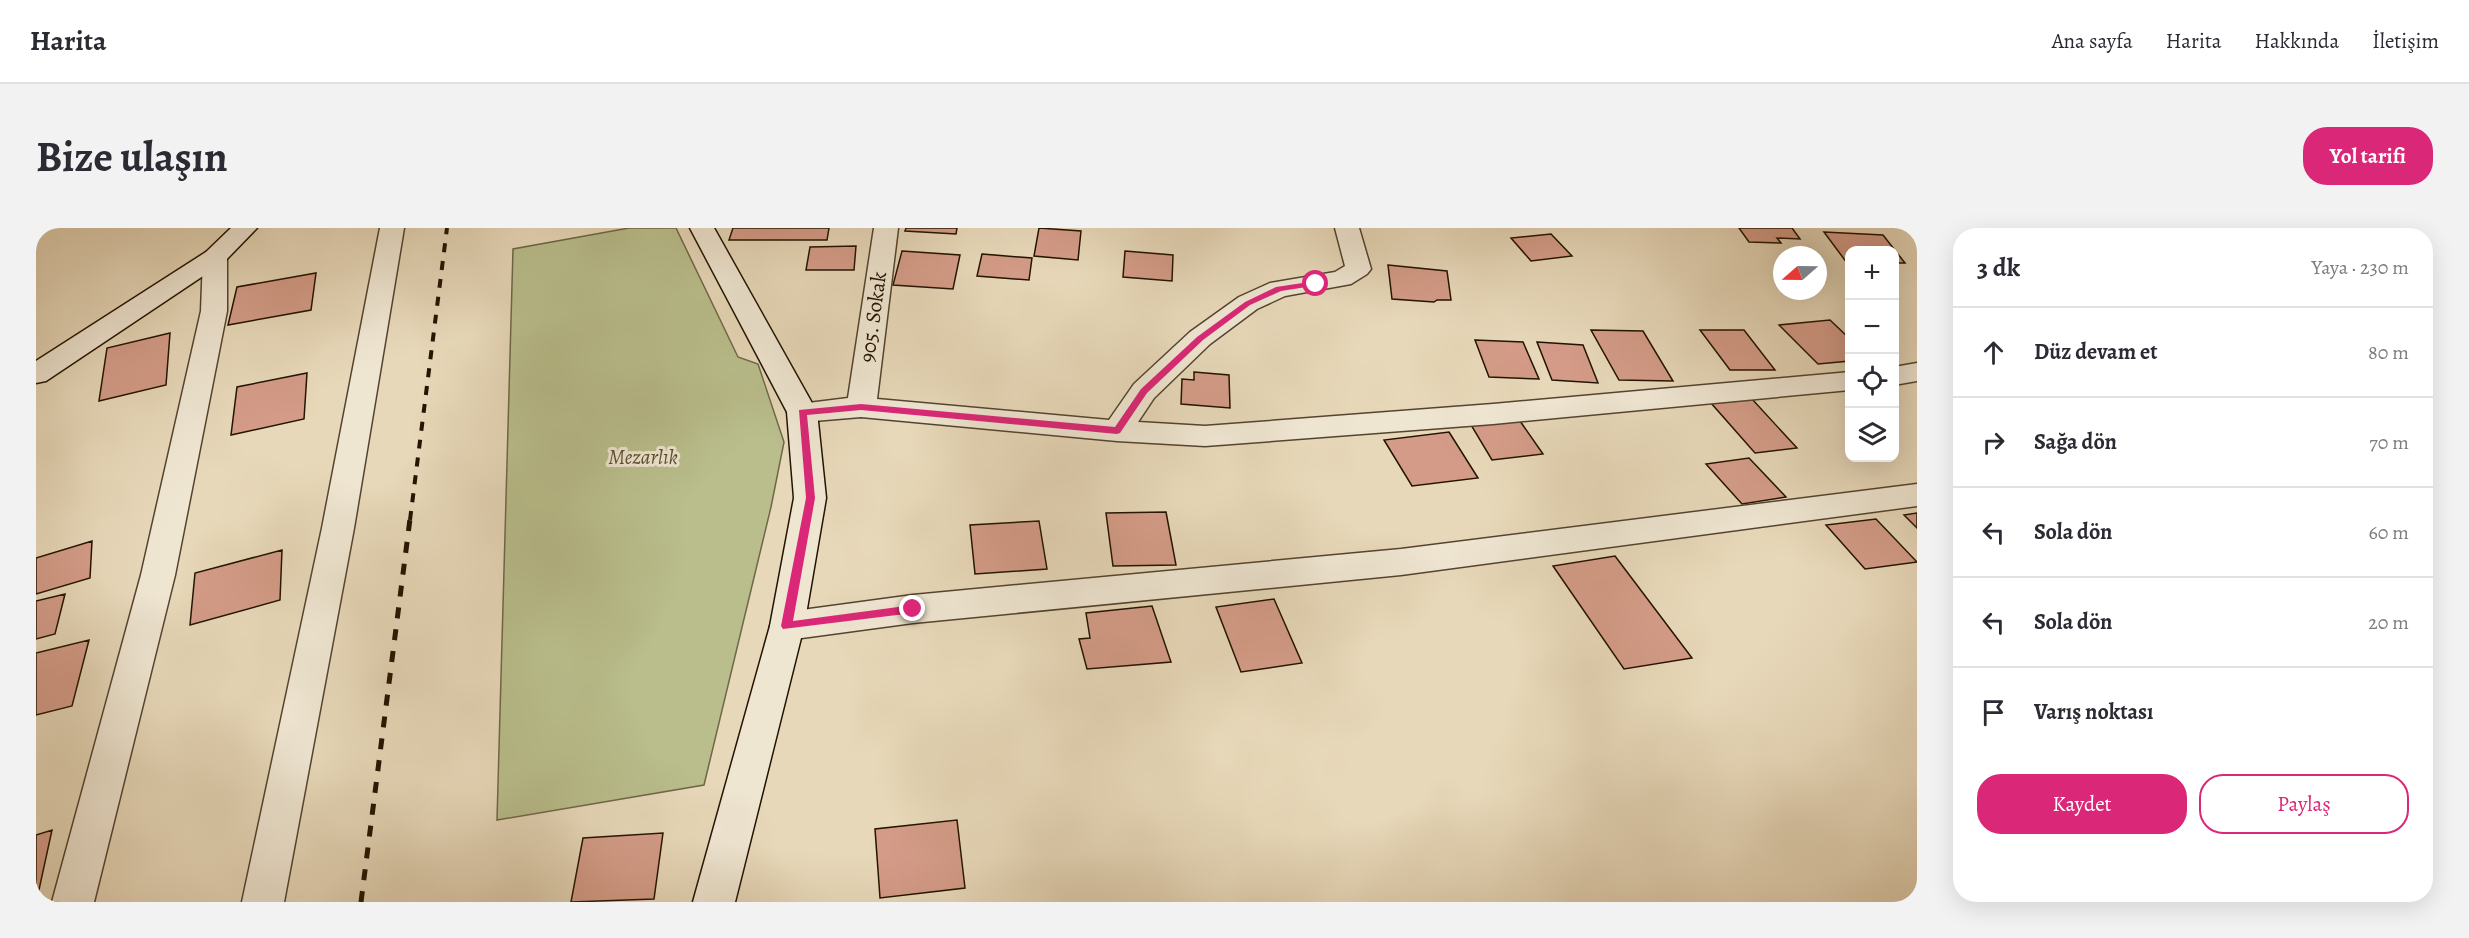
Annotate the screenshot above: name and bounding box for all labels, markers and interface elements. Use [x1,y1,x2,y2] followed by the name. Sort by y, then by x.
[30,22,107,60] text: Harita
[2052,27,2133,55] text: Ana sayfa
[2166,27,2222,55] text: Harita
[2255,27,2339,55] text: Hakkında
[2372,27,2439,55] text: İletişim
[2303,127,2433,185] button: Yol tarifi
[36,128,228,185] text: Bize ulaşın
[1773,246,1827,300] north arrow
[1845,246,1899,462] map controls
[1845,246,1899,300] button: +
[1977,250,2020,285] text: 3 dk
[2312,254,2409,281] text: Yaya · 230 m
[853,269,893,364] street label: 905. Sokak
[1302,270,1328,296] route start
[1845,300,1899,354] button: −
[1977,336,2010,369] icon: ahead
[2034,337,2157,367] text: Düz devam et
[2368,339,2409,366] text: 80 m
[1845,354,1899,408] button: locate
[1845,408,1899,462] button: layers
[1977,426,2010,459] icon: right
[2034,427,2117,457] text: Sağa dön
[2369,429,2409,456] text: 70 m
[608,443,678,471] park label: Mezarlık
[1977,516,2010,549] icon: left
[2034,517,2112,547] text: Sola dön
[2369,519,2409,546] text: 60 m
[899,595,925,621] route end
[1977,606,2010,639] icon: left
[2034,607,2112,637] text: Sola dön
[2368,609,2409,636] text: 20 m
[1977,696,2010,729] icon: arrive
[2034,697,2153,727] text: Varış noktası
[1977,774,2187,834] button: Kaydet
[2199,774,2409,834] button: Paylaş

